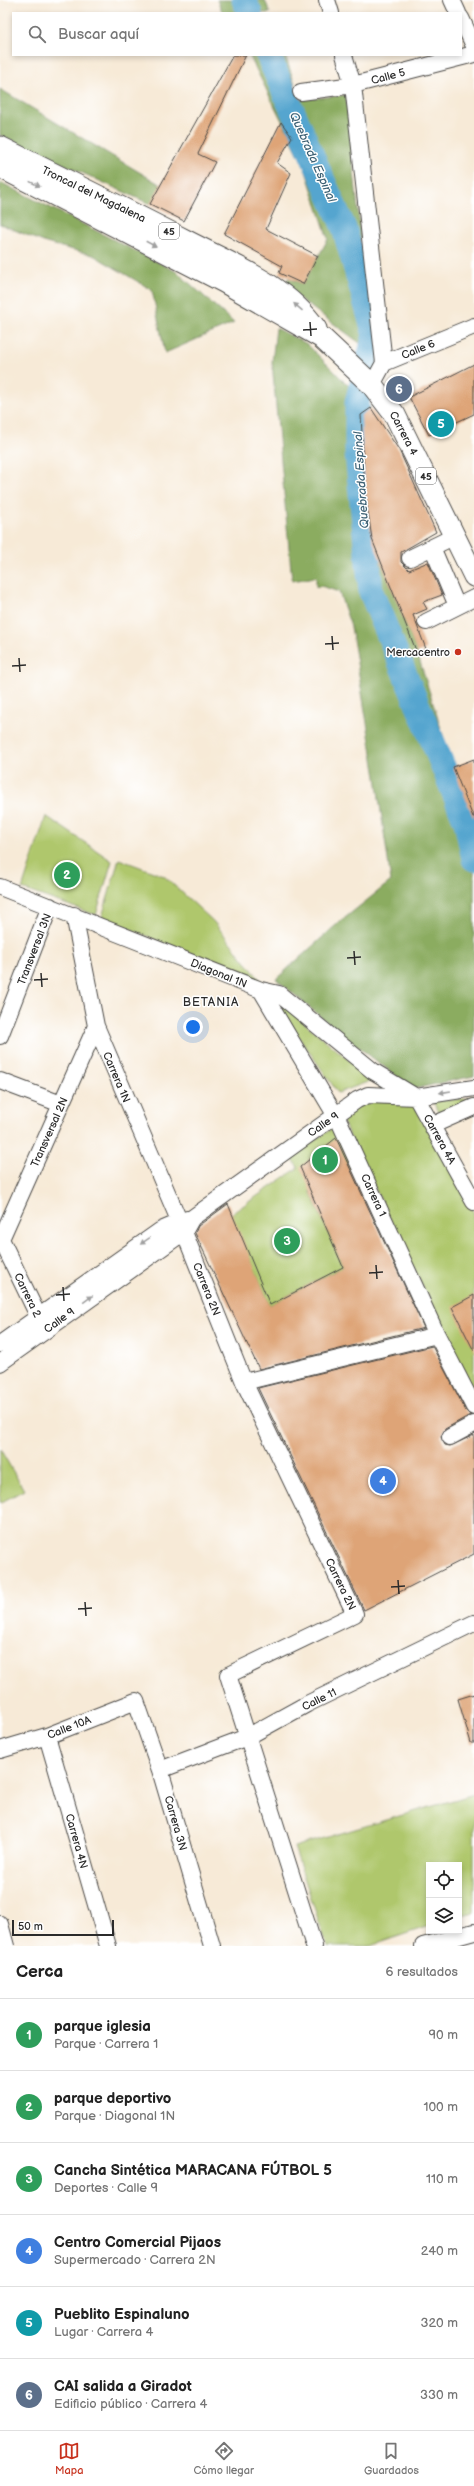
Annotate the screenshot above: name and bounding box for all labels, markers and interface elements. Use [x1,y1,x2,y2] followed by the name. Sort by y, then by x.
[12,12,462,56] search box
[26,23,48,45] icon: search
[58,25,139,44] text: Buscar aquí
[370,66,407,87] street label: Calle 5
[286,110,340,206] water label: Quebrada Espinal
[40,164,148,225] street label: Troncal del Magdalena
[29,181,41,188] one-way arrow
[159,223,179,239] road number: 45
[145,240,157,247] one-way arrow
[293,302,304,311] one-way arrow
[399,337,437,362] street label: Calle 6
[386,374,412,404] pin: 6
[387,409,421,458] street label: Carrera 4
[428,409,454,439] pin: 5
[351,430,372,529] water label: Quebrada Espinal
[416,468,436,484] road number: 45
[386,646,450,659] place label: Mercacentro
[453,647,463,657] marker: Mercacentro
[54,860,80,890] pin: 2
[15,912,54,987] street label: Transversal 3N
[189,956,249,991] street label: Diagonal 1N
[183,995,239,1010] district label: BETANIA
[183,1017,203,1037] your location
[100,1050,133,1104] street label: Carrera 1N
[439,1089,451,1095] one-way arrow
[28,1095,71,1169] street label: Transversal 2N
[305,1109,341,1140] street label: Calle 9
[421,1112,459,1167] street label: Carrera 4A
[312,1145,338,1175] pin: 1
[358,1172,389,1219] street label: Carrera 1
[274,1226,300,1256] pin: 3
[139,1237,150,1245] one-way arrow
[190,1261,223,1318] street label: Carrera 2N
[11,1271,44,1320] street label: Carrera 2
[83,1295,94,1304] one-way arrow
[41,1305,77,1336] street label: Calle 9
[370,1466,396,1496] pin: 4
[322,1556,359,1612] street label: Carrera 2N
[300,1686,339,1713] street label: Calle 11
[45,1713,93,1742] street label: Calle 10A
[162,1794,190,1852] street label: Carrera 3N
[63,1812,91,1870] street label: Carrera 4N
[426,1862,462,1934] map controls
[426,1862,462,1898] button: locate
[426,1898,462,1934] button: layers
[12,1918,114,1937] scale bar
[18,1920,43,1933] text: 50 m
[16,1962,63,1982] text: Cerca
[386,1964,458,1980] text: 6 resultados
[54,2017,151,2036] text: parque iglesia
[26,2027,32,2043] text: 1
[429,2027,458,2043] text: 90 m
[54,2036,158,2052] text: Parque · Carrera 1
[54,2089,171,2108] text: parque deportivo
[25,2099,33,2115] text: 2
[423,2099,458,2115] text: 100 m
[54,2108,175,2124] text: Parque · Diagonal 1N
[54,2161,332,2180] text: Cancha Sintética MARACANA FÚTBOL 5
[25,2171,33,2187] text: 3
[426,2171,458,2187] text: 110 m
[54,2180,158,2196] text: Deportes · Calle 9
[54,2233,221,2252] text: Centro Comercial Pijaos
[25,2243,33,2259] text: 4
[421,2243,458,2259] text: 240 m
[54,2252,216,2268] text: Supermercado · Carrera 2N
[54,2305,190,2324] text: Pueblito Espinaluno
[25,2315,33,2331] text: 5
[420,2315,458,2331] text: 320 m
[54,2324,153,2340] text: Lugar · Carrera 4
[54,2377,192,2396] text: CAI salida a Giradot
[25,2387,33,2403] text: 6
[420,2387,458,2403] text: 330 m
[54,2396,207,2412] text: Edificio público · Carrera 4
[55,2440,83,2477] tab: Mapa
[194,2440,254,2477] tab: Cómo llegar
[364,2440,419,2477] tab: Guardados

